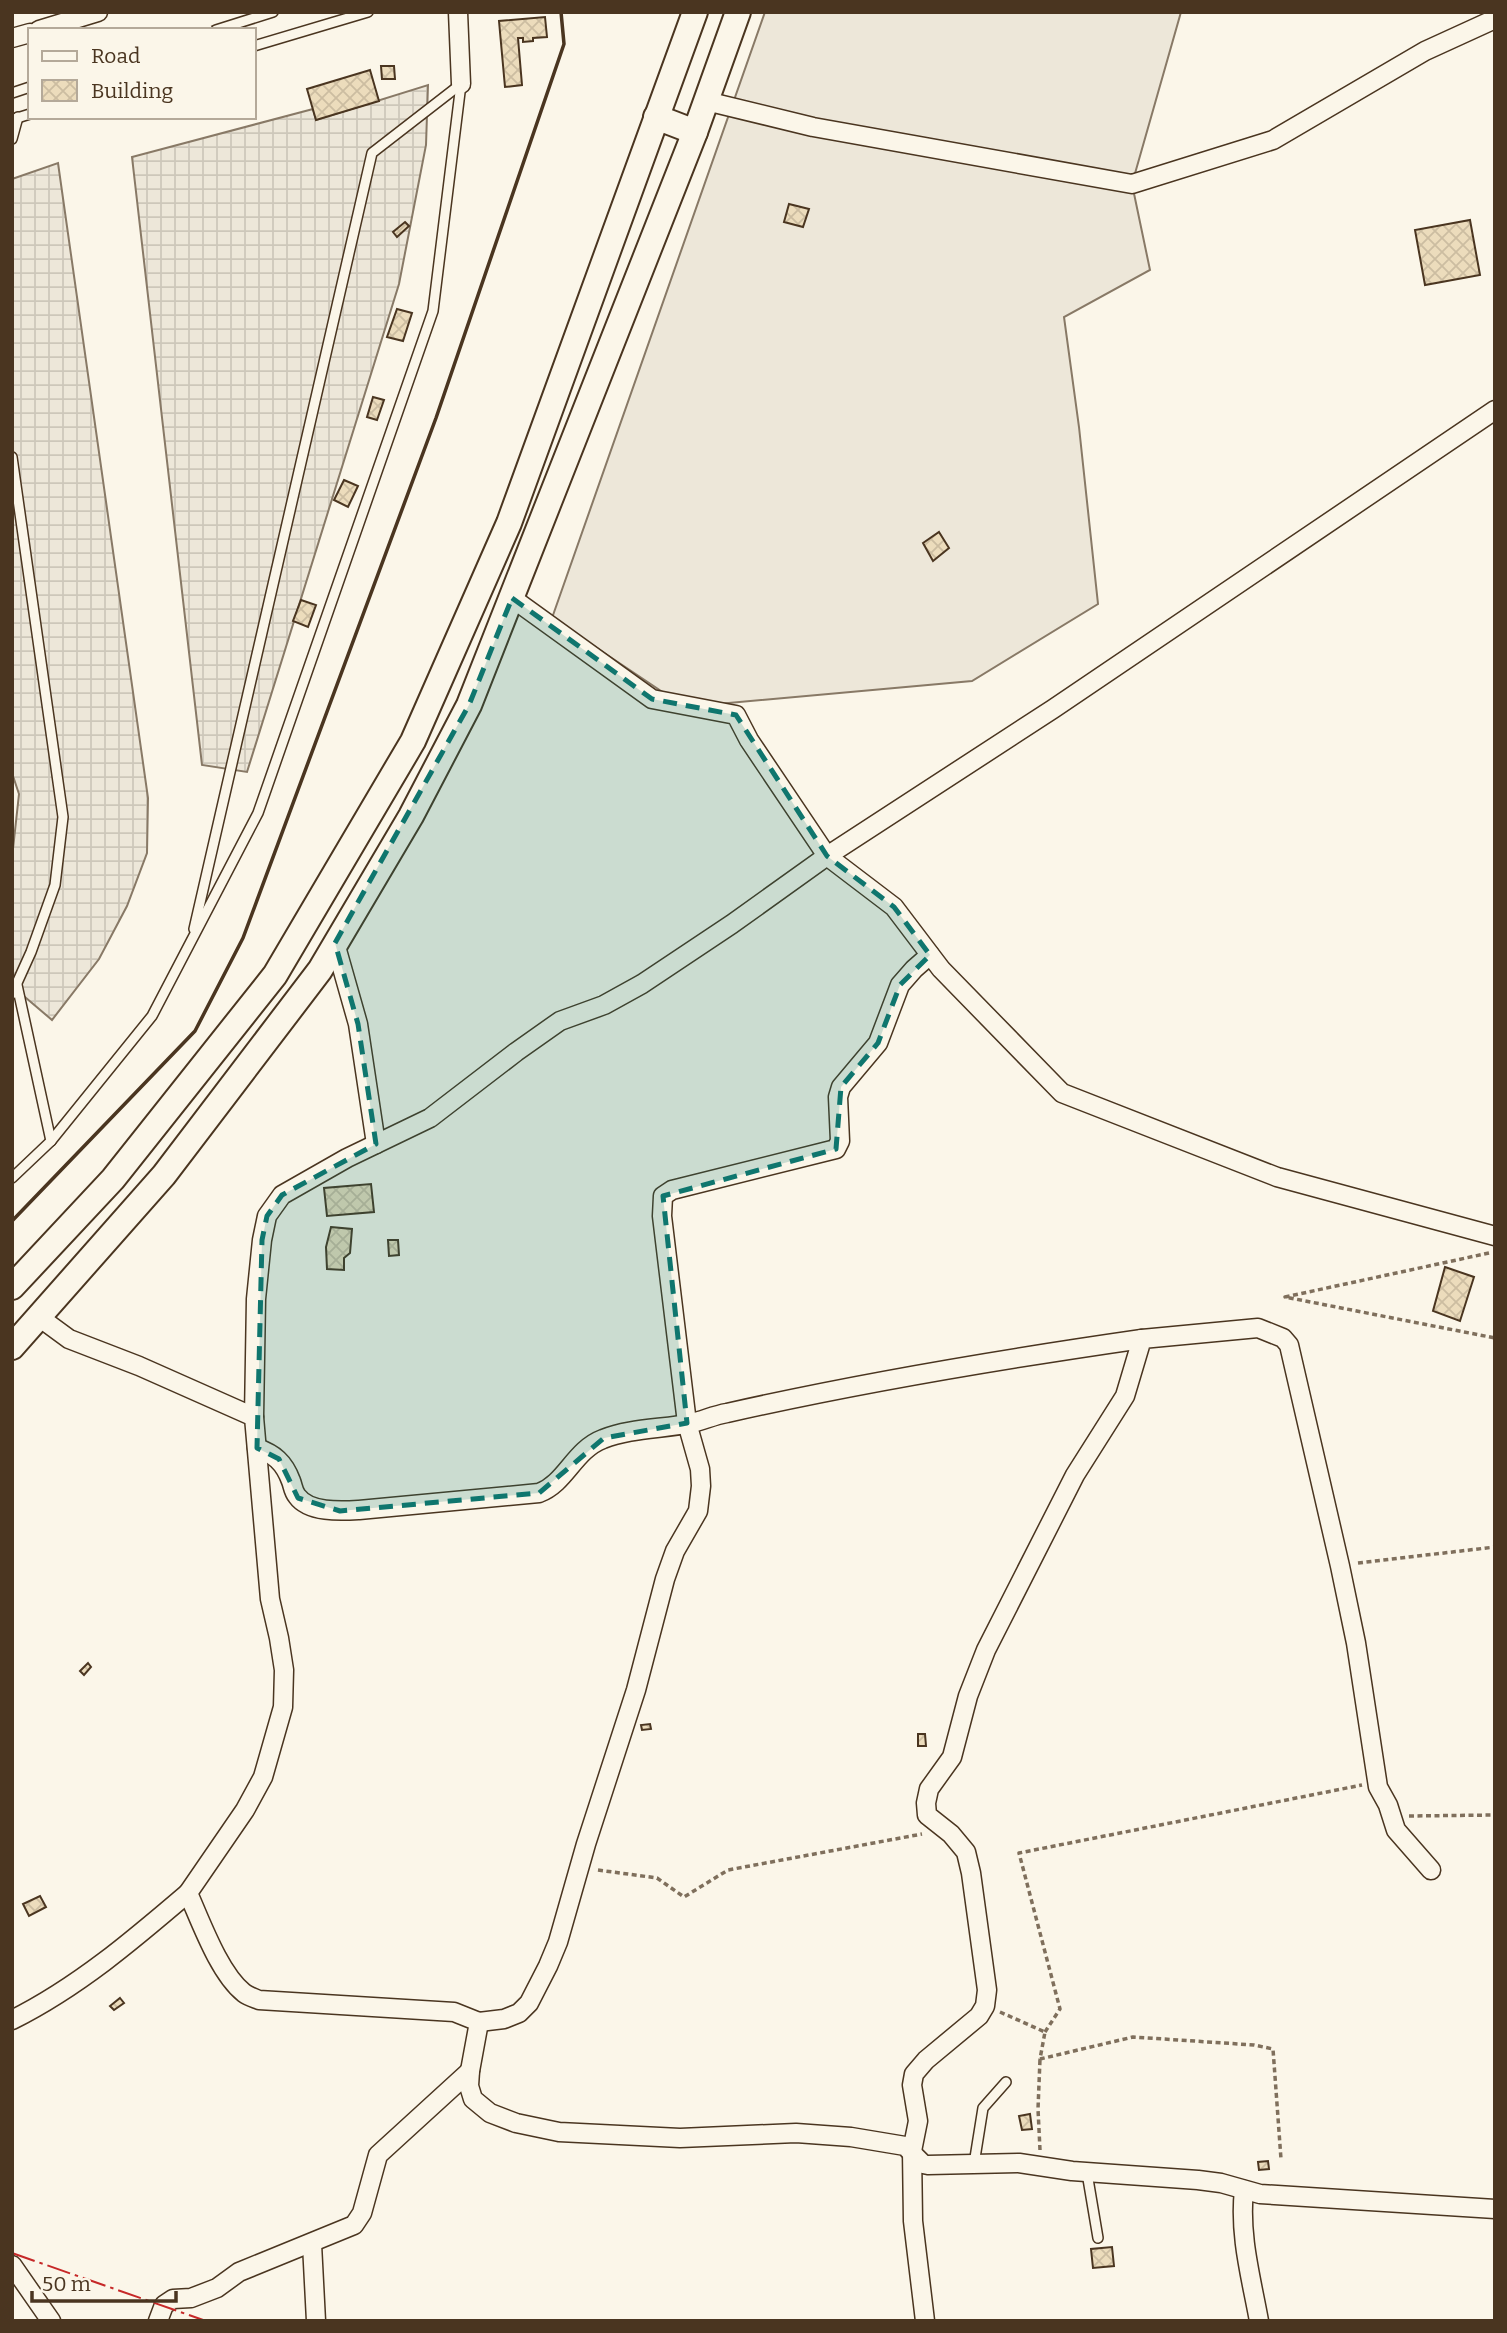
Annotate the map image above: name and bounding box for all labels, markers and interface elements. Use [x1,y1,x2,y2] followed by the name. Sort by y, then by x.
[28,28,256,119] legend
[91,43,140,69] text: Road
[91,78,174,104] text: Building
[32,2260,175,2304] scale bar
[42,2271,91,2297] text: 50 m

